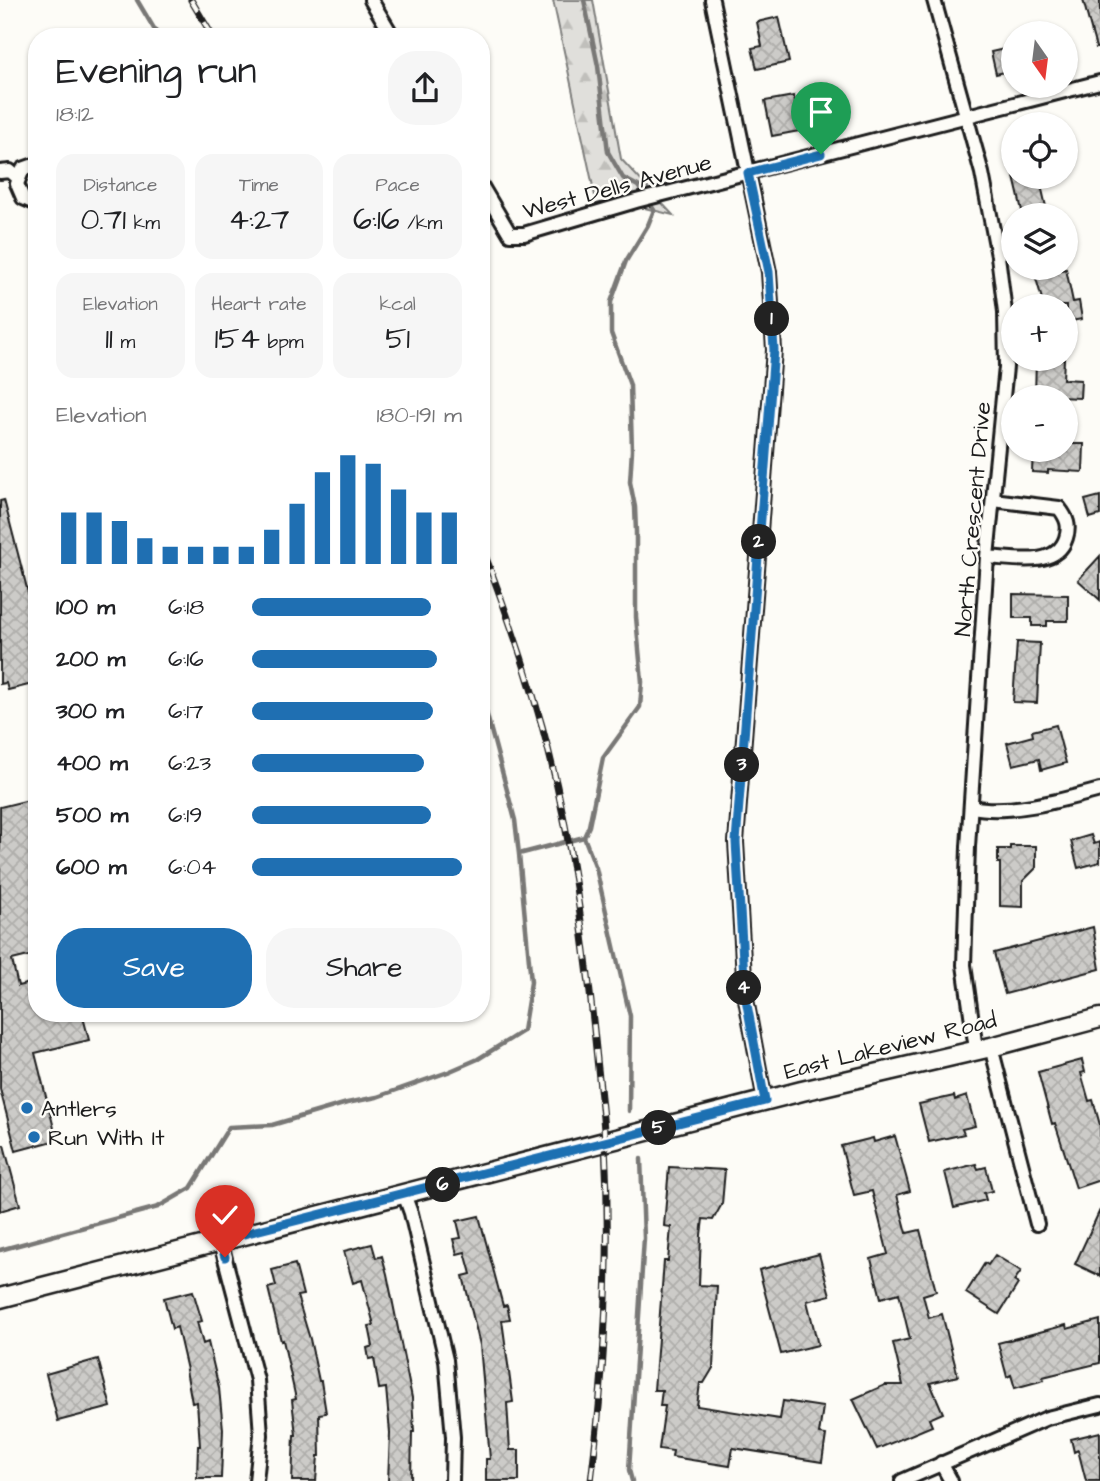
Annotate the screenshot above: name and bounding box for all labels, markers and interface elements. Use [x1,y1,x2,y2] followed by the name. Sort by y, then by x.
[1001,21,1078,98] north arrow
[1001,21,1078,462] map controls
[56,46,257,98] text: Evening run
[388,51,462,125] button: share
[791,82,851,154] pin
[802,93,840,131] icon: arrive
[56,98,94,130] text: 18:12
[1001,112,1078,189] button: locate
[519,146,715,228] street label: West Dells Avenue
[83,172,157,199] text: Distance
[239,172,279,199] text: Time
[376,172,420,199] text: Pace
[81,199,126,241] text: 0.71
[228,199,290,241] text: 4:27
[353,199,400,241] text: 6:16
[1001,203,1078,280] button: layers
[126,210,160,237] text: km
[400,210,442,237] text: /km
[83,291,158,318] text: Elevation
[211,291,307,318] text: Heart rate
[379,291,416,318] text: kcal
[1001,294,1078,371] button: +
[754,302,790,336] pin: 1
[770,305,773,332] text: 1
[105,318,113,360] text: 11
[214,318,260,360] text: 154
[385,318,410,360] text: 51
[113,329,135,356] text: m
[260,329,304,356] text: bpm
[1001,385,1078,462] button: −
[56,399,147,431] text: Elevation
[376,399,462,431] text: 180–191 m
[947,400,999,638] street label: North Crescent Drive
[742,524,776,560] pin: 2
[753,528,764,555] text: 2
[56,591,115,623] text: 100 m
[168,591,204,623] text: 6:18
[56,643,125,675] text: 200 m
[168,643,204,675] text: 6:16
[56,695,124,727] text: 300 m
[168,695,203,727] text: 6:17
[56,747,128,779] text: 400 m
[168,747,211,779] text: 6:23
[724,748,760,782] pin: 3
[737,751,746,778] text: 3
[56,799,128,831] text: 500 m
[168,799,202,831] text: 6:19
[56,851,127,883] text: 600 m
[168,851,216,883] text: 6:04
[56,928,252,1008] button: Save
[266,928,462,1008] button: Share
[726,970,762,1006] pin: 4
[737,974,750,1001] text: 4
[781,1004,1000,1088] street label: East Lakeview Road
[41,1093,117,1125] place label: Antlers
[19,1100,35,1116] marker: Antlers
[642,1110,676,1146] pin: 5
[652,1114,665,1141] text: 5
[48,1122,165,1154] place label: Run With It
[26,1129,42,1145] marker: Run With It
[426,1168,460,1202] pin: 6
[437,1171,448,1198] text: 6
[195,1185,255,1257] pin
[206,1196,244,1234] icon: check

